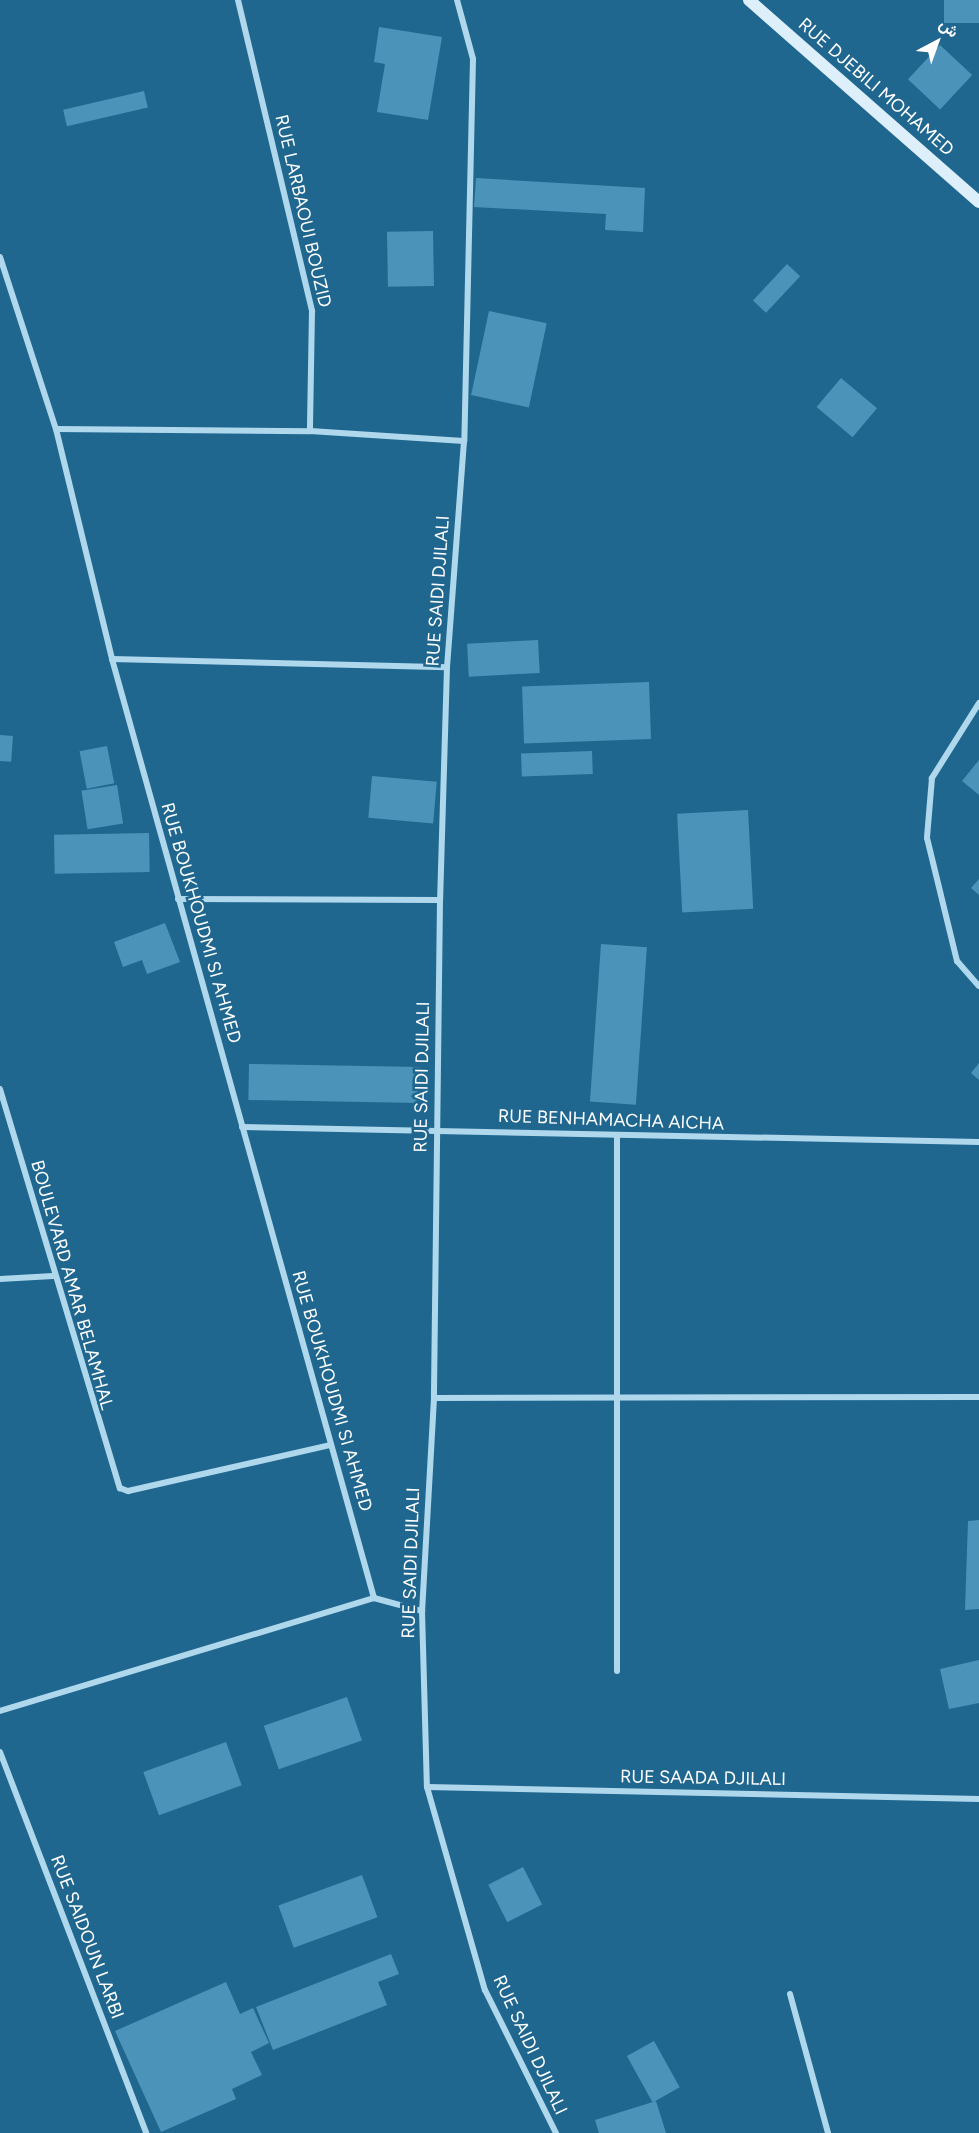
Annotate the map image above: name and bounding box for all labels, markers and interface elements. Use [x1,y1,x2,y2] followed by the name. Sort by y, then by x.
[907,12,967,72] north arrow
[794,14,958,160] street label: RUE DJEBILI MOHAMED
[936,15,963,42] text: ش
[270,112,336,310] street label: RUE LARBAOUI BOUZID
[422,515,454,667] street label: RUE SAIDI DJILALI
[156,800,246,1046] street label: RUE BOUKHOUDMI SI AHMED
[410,1001,434,1153] street label: RUE SAIDI DJILALI
[498,1105,724,1135] street label: RUE BENHAMACHA AICHA
[26,1158,118,1412] street label: BOULEVARD AMAR BELAMHAL
[287,1268,377,1514] street label: RUE BOUKHOUDMI SI AHMED
[398,1487,424,1639] street label: RUE SAIDI DJILALI
[620,1766,786,1790] street label: RUE SAADA DJILALI
[46,1852,128,2022] street label: RUE SAIDOUN LARBI
[488,1972,572,2118] street label: RUE SAIDI DJILALI

